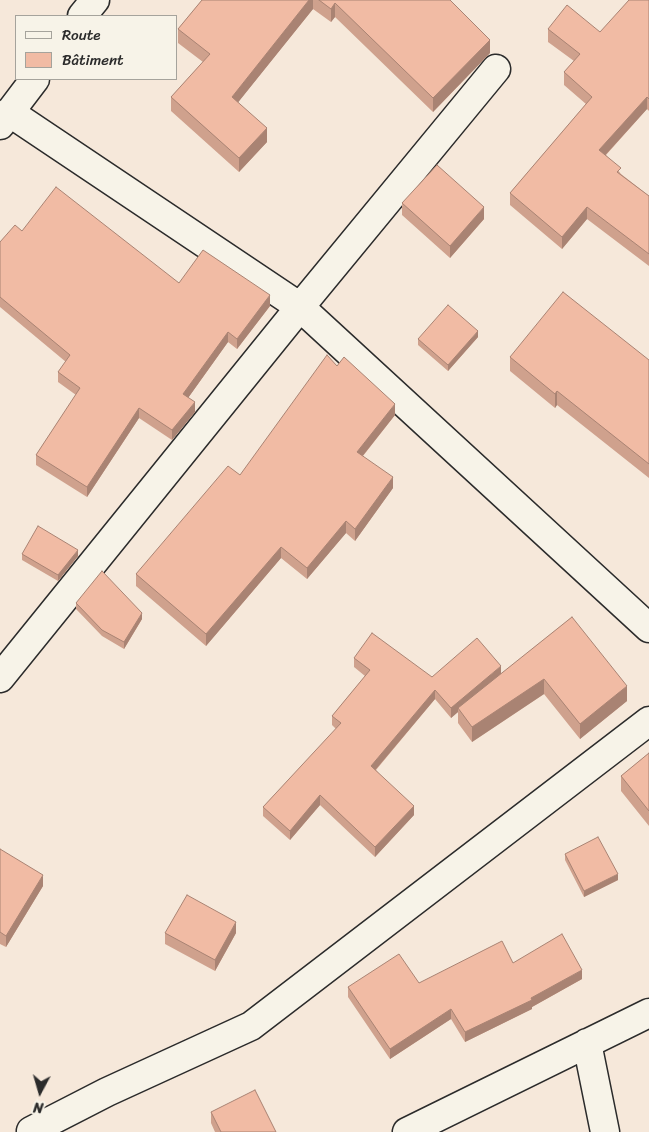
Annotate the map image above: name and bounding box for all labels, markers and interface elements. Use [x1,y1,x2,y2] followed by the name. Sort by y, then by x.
[15,15,178,80] legend
[62,22,101,48] text: Route
[62,47,124,73] text: Bâtiment
[15,1067,65,1117] north arrow
[32,1094,45,1120] text: N

